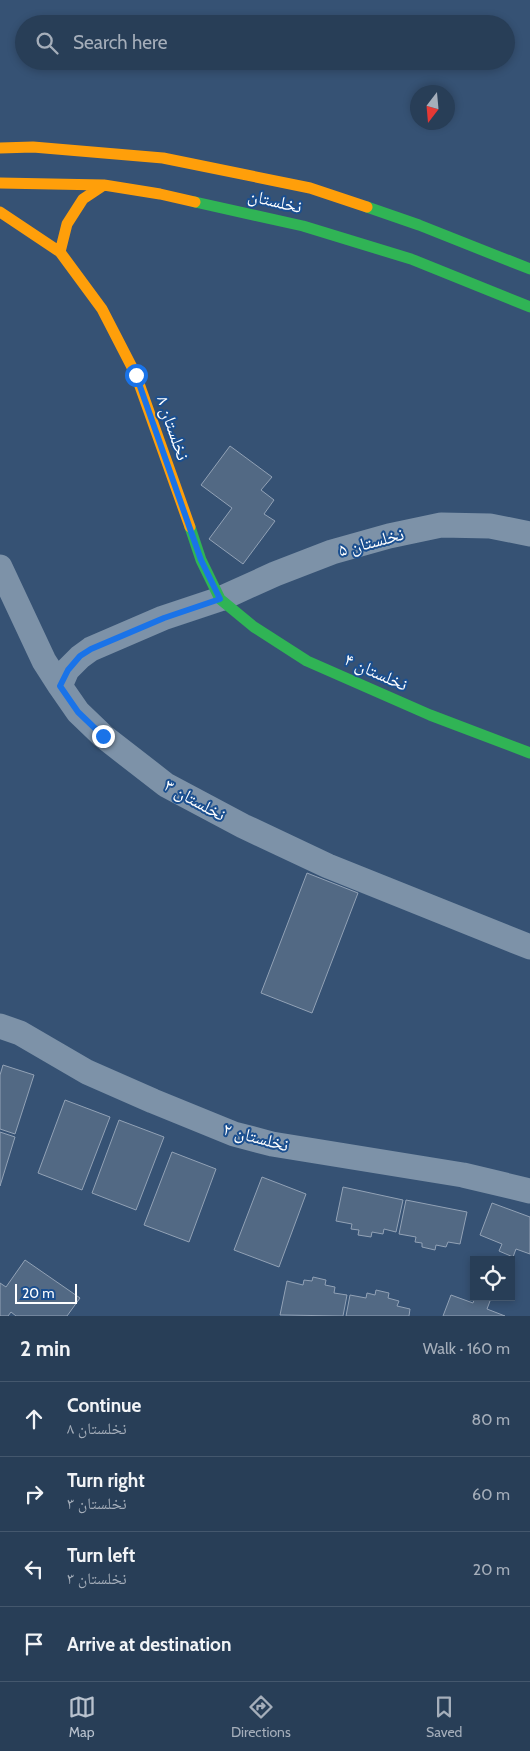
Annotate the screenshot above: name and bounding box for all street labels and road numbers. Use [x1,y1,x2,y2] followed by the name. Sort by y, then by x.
[246,184,304,218] street label: نخلستان
[152,393,194,463] street label: نخلستان ۸
[336,523,406,561] street label: نخلستان ۵
[341,648,411,696] street label: نخلستان ۴
[160,774,230,826] street label: نخلستان ۳
[221,1118,291,1156] street label: نخلستان ۲

